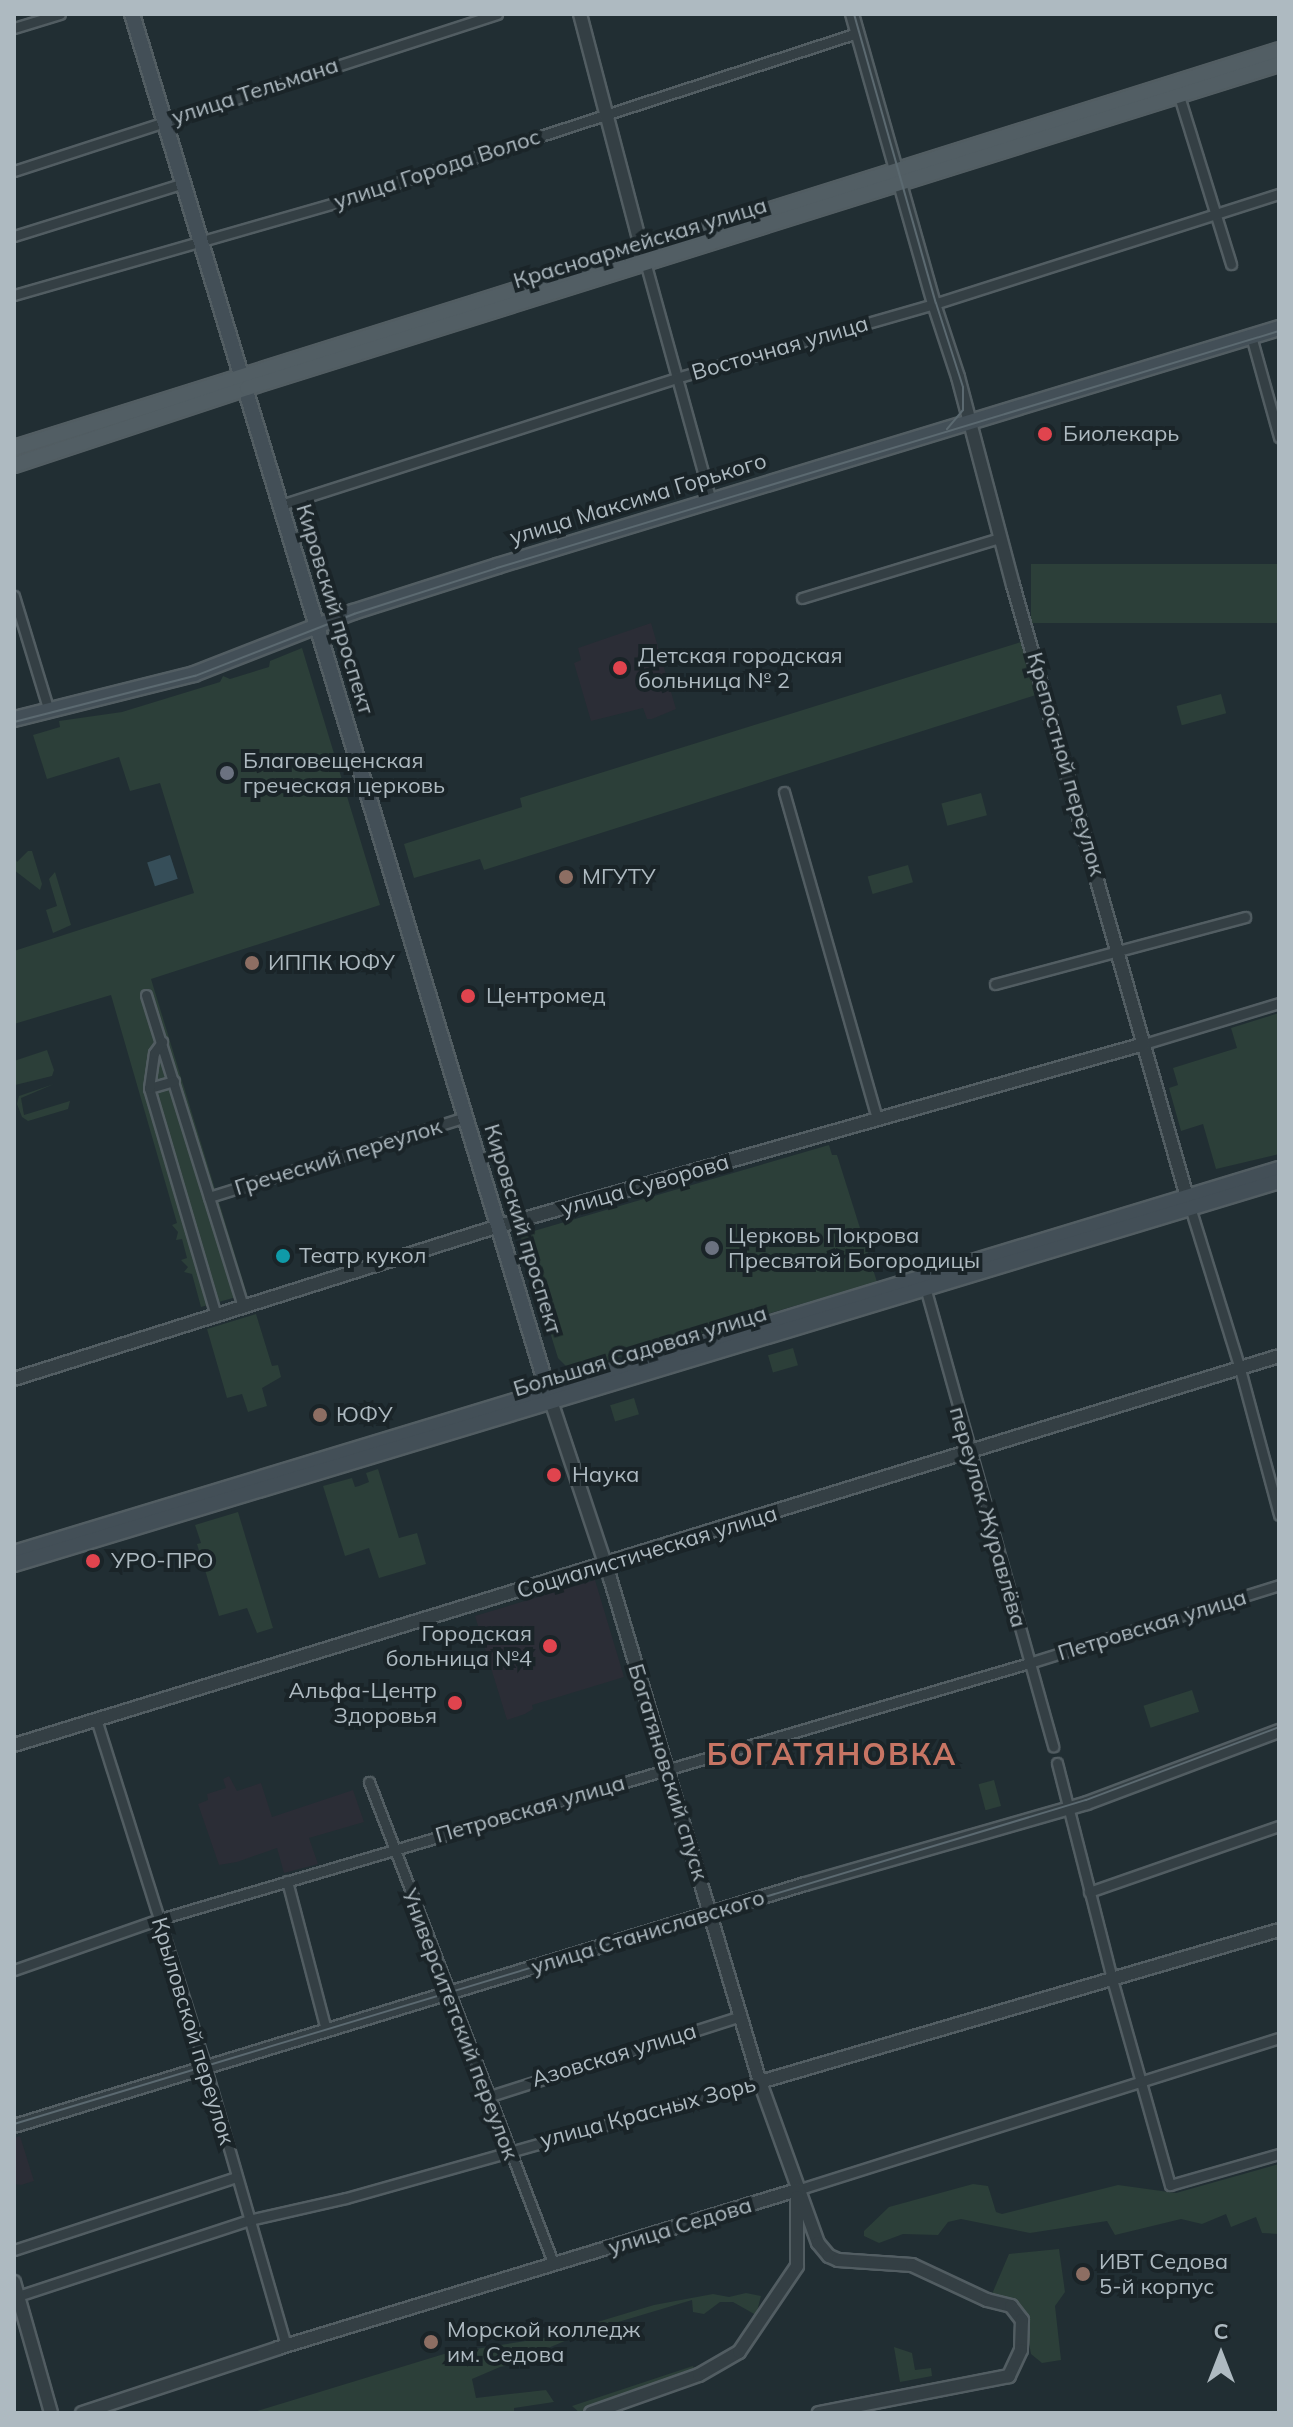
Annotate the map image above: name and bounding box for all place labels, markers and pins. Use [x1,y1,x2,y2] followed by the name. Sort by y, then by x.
[1063,421,1179,447] place label: Биолекарь
[1034,423,1056,445] marker: Биолекарь
[638,642,843,694] place label: Детская городская больница № 2
[609,657,631,679] marker: Детская городская больница № 2
[243,747,445,798] place label: Благовещенская греческая церковь
[218,764,236,782] marker: Благовещенская греческая церковь
[582,864,656,890] place label: МГУТУ
[557,868,575,886] marker: МГУТУ
[268,950,395,976] place label: ИППК ЮФУ
[243,954,261,972] marker: ИППК ЮФУ
[486,983,606,1009] place label: Центромед
[457,985,479,1007] marker: Центромед
[728,1222,980,1274] place label: Церковь Покрова Пресвятой Богородицы
[703,1239,721,1257] marker: Церковь Покрова Пресвятой Богородицы
[299,1243,426,1269] place label: Театр кукол
[274,1247,292,1265] marker: Театр кукол
[336,1402,393,1428] place label: ЮФУ
[311,1406,329,1424] marker: ЮФУ
[572,1462,639,1488] place label: Наука
[543,1464,565,1486] marker: Наука
[111,1548,214,1574] place label: УРО-ПРО
[82,1550,104,1572] marker: УРО-ПРО
[386,1620,532,1672] place label: Городская больница №4
[539,1635,561,1657] marker: Городская больница №4
[289,1677,437,1728] place label: Альфа-Центр Здоровья
[444,1692,466,1714] marker: Альфа-Центр Здоровья
[1099,2248,1228,2300] place label: ИВТ Седова 5-й корпус
[1074,2265,1092,2283] marker: ИВТ Седова 5-й корпус
[447,2316,640,2368] place label: Морской колледж им. Седова
[422,2333,440,2351] marker: Морской колледж им. Седова

